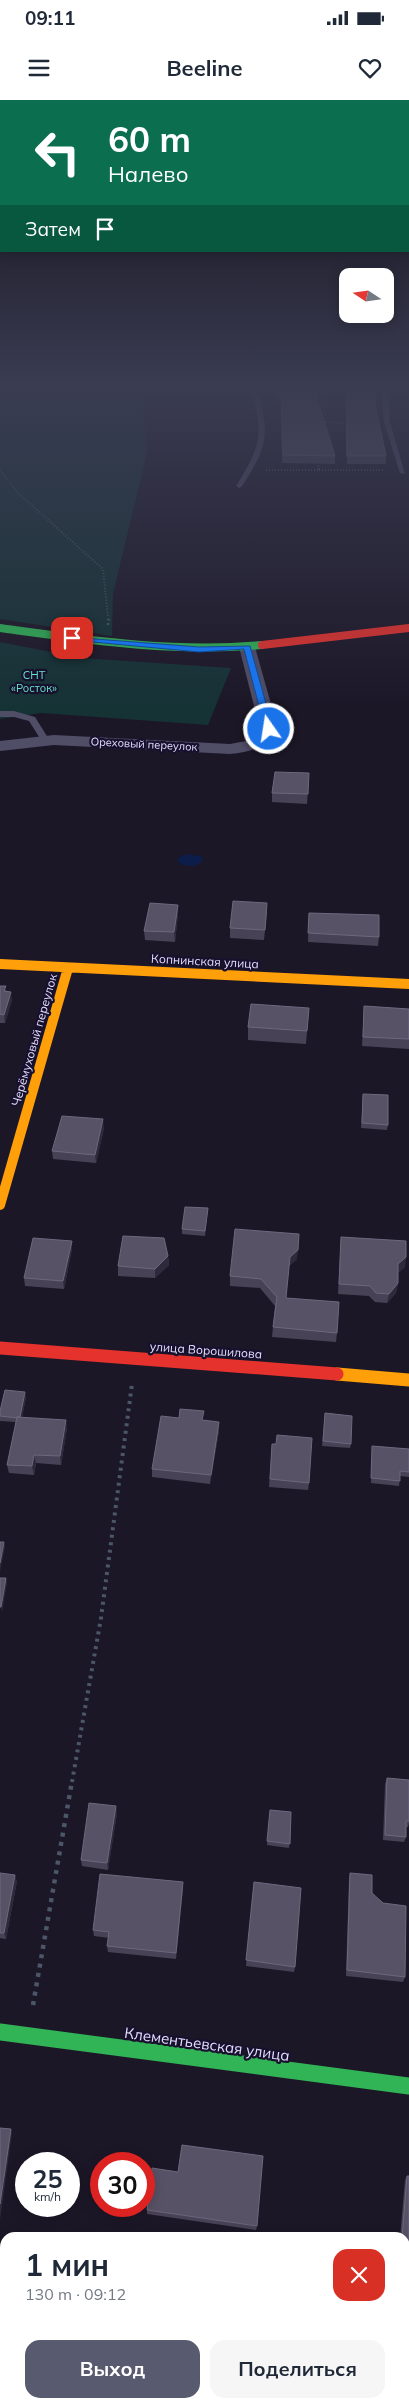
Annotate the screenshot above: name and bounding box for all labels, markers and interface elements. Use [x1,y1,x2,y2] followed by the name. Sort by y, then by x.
[25,6,75,30] text: 09:11
[25,54,53,82] icon: menu
[166,54,243,82] text: Beeline
[356,54,384,82] icon: heart
[108,117,191,161] text: 60 m
[25,120,90,185] icon: left
[108,160,188,188] text: Налево
[91,215,119,243] icon: arrive
[25,217,81,241] text: Затем
[339,268,394,322] north arrow
[339,268,394,323] map controls
[51,617,93,659] pin
[58,624,86,652] icon: arrive
[11,668,57,695] park label: СНТ «Росток»
[242,702,294,754] position arrow
[90,734,198,754] street label: Ореховый переулок
[151,951,259,971] street label: Копнинская улица
[8,972,60,1108] street label: Черёмуховый переулок
[149,1339,263,1361] street label: улица Ворошилова
[123,2023,291,2065] street label: Клементьевская улица
[90,2152,155,2217] speed limit sign: 30
[32,2163,63,2194] text: 25
[34,2189,61,2204] text: km/h
[25,2246,109,2284] text: 1 мин
[333,2249,385,2301] button: close
[25,2284,126,2304] text: 130 m · 09:12
[25,2340,200,2398] button: Выход
[210,2340,385,2398] button: Поделиться

